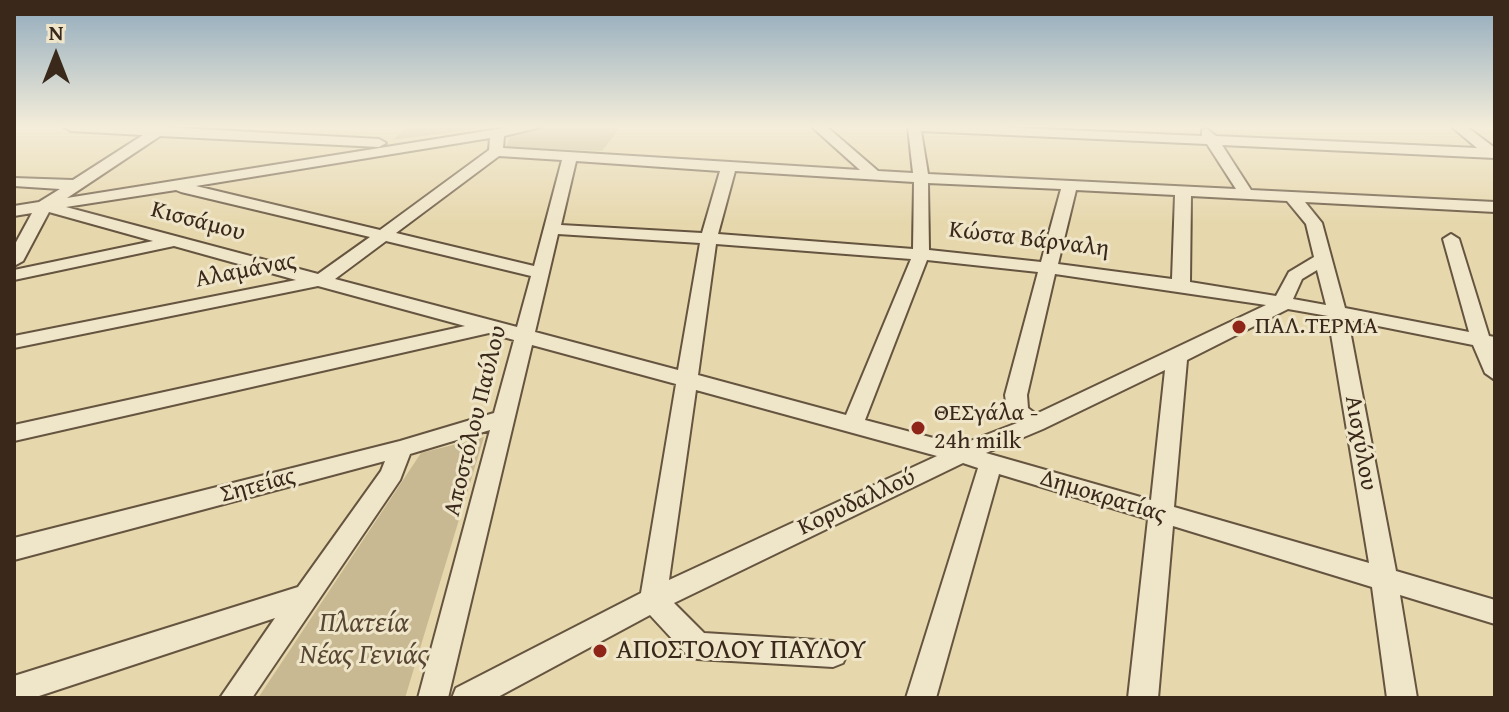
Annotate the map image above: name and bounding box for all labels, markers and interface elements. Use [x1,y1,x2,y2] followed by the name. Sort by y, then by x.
[16,16,96,96] north arrow
[49,16,63,48] text: N
[148,196,248,248] street label: Κισσάμου
[947,216,1111,264] street label: Κώστα Βάρναλη
[193,247,299,295] street label: Αλαμάνας
[1255,313,1378,341] place label: ΠΑΛ.ΤΕΡΜΑ
[1230,318,1248,336] marker: ΠΑΛ.ΤΕΡΜΑ
[438,323,514,519] street label: Αποστόλου Παύλου
[1338,393,1382,493] street label: Αισχύλου
[934,400,1038,456] place label: ΘΕΣγάλα - 24h milk
[909,419,927,437] marker: ΘΕΣγάλα - 24h milk
[217,462,299,510] street label: Σητείας
[794,463,920,543] street label: Κορυδαλλού
[1037,464,1169,530] street label: Δημοκρατίας
[299,607,429,673] park label: Πλατεία Νέας Γενιάς
[616,634,866,668] place label: ΑΠΟΣΤΟΛΟΥ ΠΑΥΛΟΥ
[591,642,609,660] marker: ΑΠΟΣΤΟΛΟΥ ΠΑΥΛΟΥ

